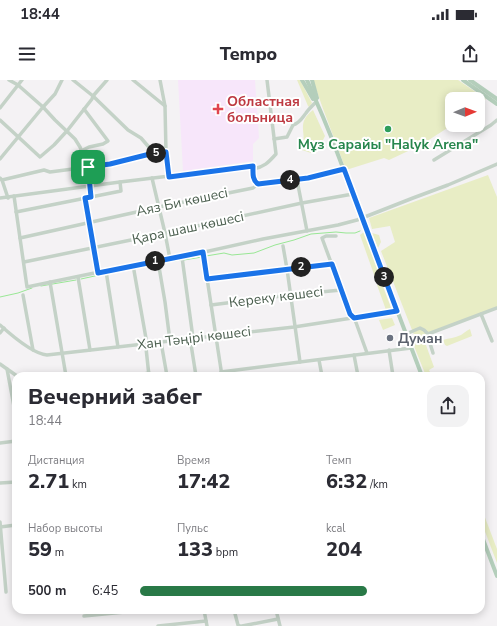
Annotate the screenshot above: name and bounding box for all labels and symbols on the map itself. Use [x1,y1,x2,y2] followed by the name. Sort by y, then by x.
[227,92,300,127] place label: Областная больница
[445,92,485,132] north arrow
[212,103,224,115] marker: Областная больница
[383,124,393,134] marker: Мұз Сарайы "Halyk Arena"
[298,135,478,154] place label: Мұз Сарайы "Halyk Arena"
[146,143,166,163] pin: 5
[71,150,105,184] pin
[280,170,300,190] pin: 4
[134,183,230,221] street label: Аяз Би көшесі
[130,207,246,249] street label: Қара шаш көшесі
[145,251,165,271] pin: 1
[291,257,311,277] pin: 2
[374,267,394,287] pin: 3
[228,282,324,312] street label: Кереку көшесі
[136,322,252,354] street label: Хан Тәңірі көшесі
[398,329,442,348] place label: Думан
[385,333,395,343] marker: Думан

